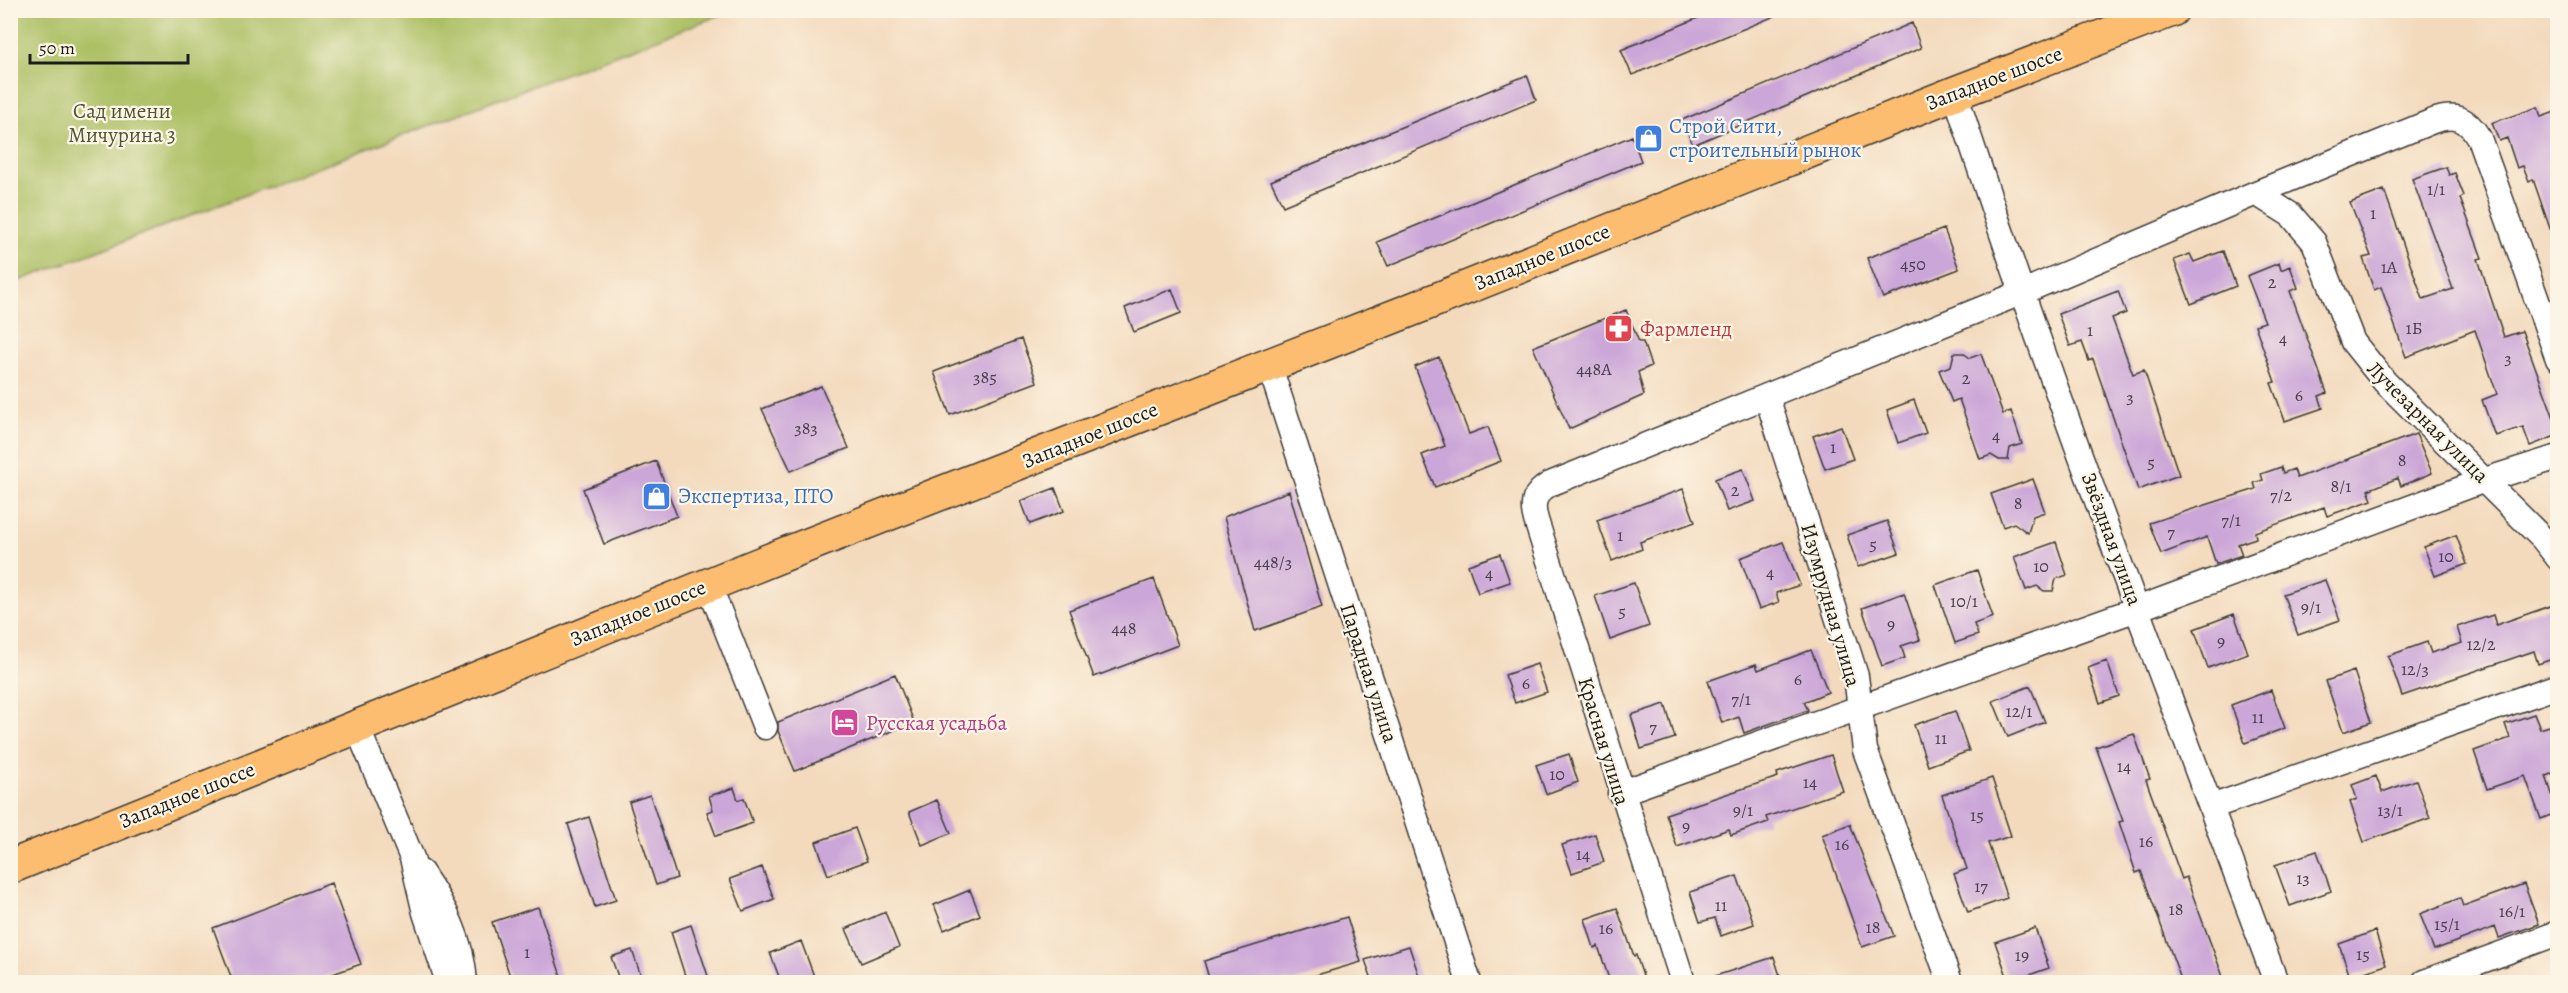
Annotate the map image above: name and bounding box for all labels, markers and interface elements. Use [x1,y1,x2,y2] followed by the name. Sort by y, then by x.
[30,27,188,65] scale bar
[39,36,75,60] text: 50 m
[1922,39,2066,117] street label: Западное шоссе
[68,97,176,149] park label: Сад имени Мичурина 3
[1669,112,1862,164] place label: Строй Сити, строительный рынок
[1632,122,1664,154] shop icon: Строй Сити, строительный рынок
[2427,177,2445,201] house number: 1/1
[2370,201,2376,225] house number: 1
[1470,217,1614,297] street label: Западное шоссе
[1900,252,1926,276] house number: 450
[2381,255,2398,279] house number: 1А
[2268,270,2277,294] house number: 2
[1603,313,1635,345] pharmacy icon: Фармленд
[1640,315,1732,343] place label: Фармленд
[2406,316,2422,340] house number: 1Б
[2087,318,2093,342] house number: 1
[2279,326,2287,350] house number: 4
[2504,346,2512,370] house number: 3
[2361,355,2495,489] street label: Лучезарная улица
[1576,357,1612,381] house number: 448А
[973,365,997,389] house number: 385
[1962,366,1971,390] house number: 2
[2295,383,2303,407] house number: 6
[2126,385,2134,409] house number: 3
[1018,395,1162,475] street label: Западное шоссе
[794,416,818,440] house number: 383
[1992,423,2000,447] house number: 4
[1830,435,1836,459] house number: 1
[2398,448,2406,472] house number: 8
[2147,450,2155,474] house number: 5
[2075,469,2149,610] street label: Звёздная улица
[2331,474,2351,498] house number: 8/1
[1731,478,1740,502] house number: 2
[641,480,673,512] shop icon: Экспертиза, ПТО
[678,482,834,510] place label: Экспертиза, ПТО
[2270,483,2292,507] house number: 7/2
[2014,491,2022,515] house number: 8
[2221,508,2241,532] house number: 7/1
[1794,520,1868,690] street label: Изумрудная улица
[2167,520,2175,544] house number: 7
[1617,523,1623,547] house number: 1
[1869,532,1877,556] house number: 5
[2438,544,2454,568] house number: 10
[1254,550,1292,574] house number: 448/3
[2033,554,2049,578] house number: 10
[1766,560,1774,584] house number: 4
[1485,561,1493,585] house number: 4
[566,573,710,653] street label: Западное шоссе
[1950,589,1978,613] house number: 10/1
[2301,595,2321,619] house number: 9/1
[1618,599,1626,623] house number: 5
[1333,600,1405,747] street label: Парадная улица
[1887,612,1895,636] house number: 9
[1111,616,1137,640] house number: 448
[2217,629,2225,653] house number: 9
[2466,632,2496,656] house number: 12/2
[2401,657,2429,681] house number: 12/3
[1794,667,1802,691] house number: 6
[1522,671,1530,695] house number: 6
[1571,673,1637,809] street label: Красная улица
[1731,687,1751,711] house number: 7/1
[2006,699,2032,723] house number: 12/1
[2252,705,2264,729] house number: 11
[829,707,861,739] hotel icon: Русская усадьба
[866,709,1008,737] place label: Русская усадьба
[1649,715,1657,739] house number: 7
[1935,726,1947,750] house number: 11
[2117,754,2131,778] house number: 14
[115,755,259,835] street label: Западное шоссе
[1549,762,1565,786] house number: 10
[1803,770,1817,794] house number: 14
[1733,798,1753,822] house number: 9/1
[2377,798,2403,822] house number: 13/1
[1970,803,1984,827] house number: 15
[1682,814,1690,838] house number: 9
[2139,829,2153,853] house number: 16
[1835,832,1849,856] house number: 16
[1576,842,1590,866] house number: 14
[2296,866,2310,890] house number: 13
[1974,874,1988,898] house number: 17
[1715,893,1727,917] house number: 11
[2169,897,2183,921] house number: 18
[2499,899,2525,923] house number: 16/1
[2434,912,2460,936] house number: 15/1
[1866,915,1880,939] house number: 18
[1599,916,1613,940] house number: 16
[524,940,530,964] house number: 1
[2356,942,2370,966] house number: 15
[2015,943,2029,967] house number: 19

